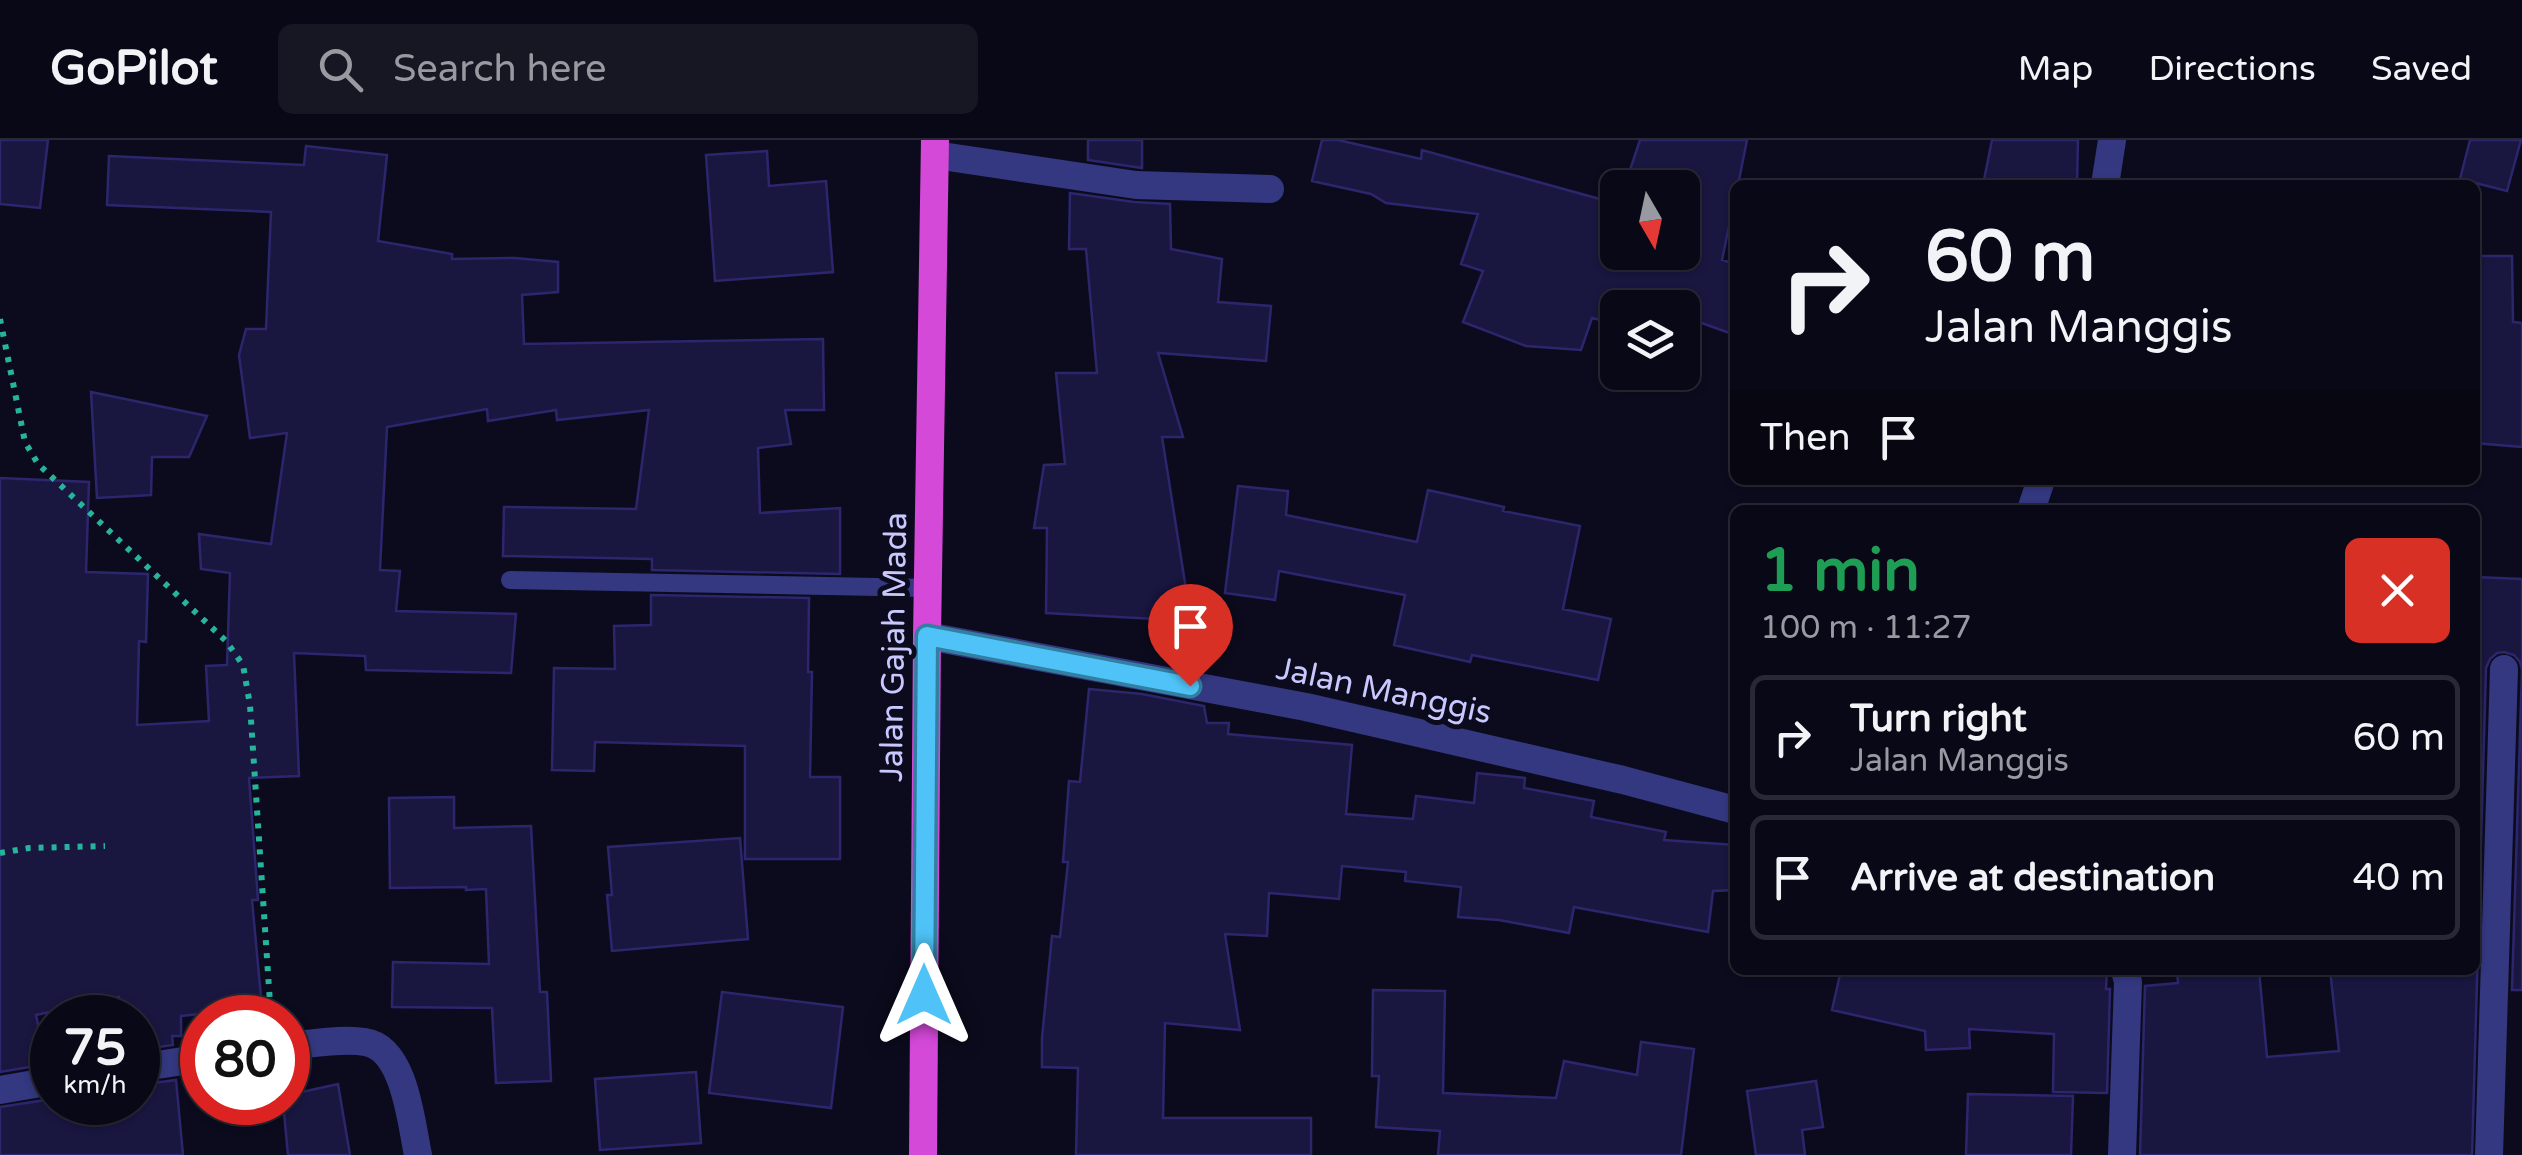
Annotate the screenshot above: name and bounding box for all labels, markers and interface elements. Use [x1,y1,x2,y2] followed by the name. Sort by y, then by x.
[278,24,978,114] search box
[50,40,218,98] text: GoPilot
[313,42,368,97] icon: search
[393,46,607,92] text: Search here
[2018,48,2093,90] text: Map
[2148,48,2316,90] text: Directions
[2371,48,2472,90] text: Saved
[1600,170,1700,270] north arrow
[1600,170,1700,390] map controls
[1925,216,2095,300] text: 60 m
[1760,220,1890,350] icon: right
[1600,290,1700,390] button: layers
[1925,301,2233,355] text: Jalan Manggis
[1871,410,1926,465] icon: arrive
[1760,415,1851,461] text: Then
[873,512,915,782] street label: Jalan Gajah Mada
[1760,535,1920,607] text: 1 min
[2345,538,2450,643] button: close
[1148,584,1233,687] pin
[1163,599,1218,654] icon: arrive
[1760,609,1972,647] text: 100 m · 11:27
[1273,650,1495,732] street label: Jalan Manggis
[1850,696,2027,742] text: Turn right
[1765,710,1820,765] icon: right
[2353,715,2445,761] text: 60 m
[1850,742,2069,780] text: Jalan Manggis
[1765,850,1820,905] icon: arrive
[1850,855,2215,901] text: Arrive at destination
[2353,855,2445,901] text: 40 m
[872,943,976,1047] position arrow
[180,995,310,1125] speed limit sign: 80
[64,1018,126,1078] text: 75
[64,1070,126,1100] text: km/h

